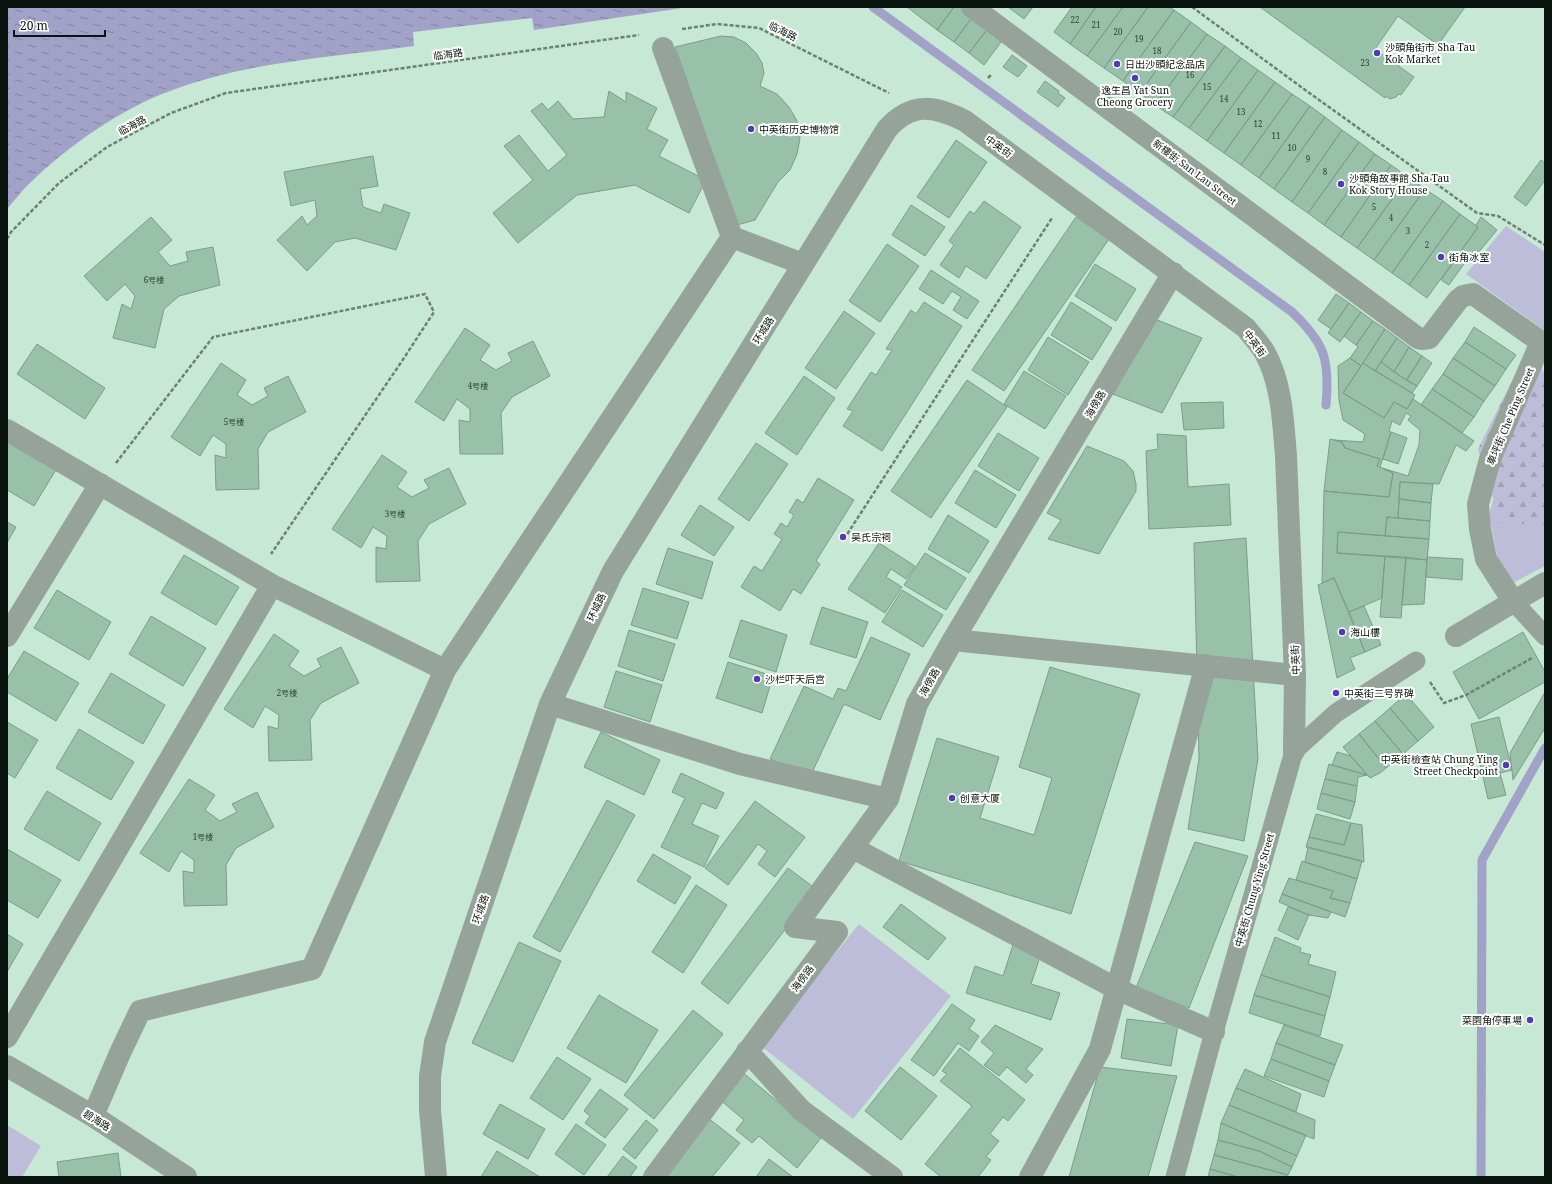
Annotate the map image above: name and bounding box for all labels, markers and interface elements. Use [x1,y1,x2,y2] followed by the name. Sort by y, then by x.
[14,12,105,38] scale bar
[1071,14,1079,25] house number: 22
[20,17,48,34] text: 20 m
[766,18,800,44] street label: 临海路
[1092,19,1100,30] house number: 21
[1114,26,1123,37] house number: 20
[1135,33,1143,44] house number: 19
[1385,40,1476,66] place label: 沙頭角街市 Sha Tau Kok Market
[432,45,464,63] street label: 临海路
[1153,45,1162,56] house number: 18
[1372,48,1382,58] marker: 沙頭角街市 Sha Tau Kok Market
[1125,57,1205,71] place label: 日出沙頭紀念品店
[1361,57,1370,68] house number: 23
[1112,59,1122,69] marker: 日出沙頭紀念品店
[1186,69,1195,80] house number: 16
[1130,73,1140,83] marker: 逸生昌 Yat Sun Cheong Grocery
[1203,81,1211,92] house number: 15
[1097,83,1173,109] place label: 逸生昌 Yat Sun Cheong Grocery
[1220,93,1229,104] house number: 14
[1237,106,1246,117] house number: 13
[115,112,149,138] street label: 临海路
[1254,118,1262,129] house number: 12
[759,122,839,136] place label: 中英街历史博物馆
[746,124,756,134] marker: 中英街历史博物馆
[1272,130,1280,141] house number: 11
[983,132,1015,160] street label: 中英街
[1150,136,1240,208] street label: 新樓街 San Lau Street
[1288,142,1297,153] house number: 10
[1306,153,1310,164] house number: 9
[1323,166,1328,177] house number: 8
[1349,171,1450,197] place label: 沙頭角故事館 Sha Tau Kok Story House
[1336,179,1346,189] marker: 沙頭角故事館 Sha Tau Kok Story House
[1372,201,1376,212] house number: 5
[1389,212,1394,223] house number: 4
[1406,225,1411,236] house number: 3
[1425,239,1429,250] house number: 2
[1448,250,1489,264] place label: 街角冰室
[1436,252,1446,262] marker: 街角冰室
[144,274,164,285] house number: 6号楼
[749,314,777,346] street label: 环城路
[1241,327,1269,359] street label: 中英街
[1483,365,1537,467] street label: 車坪街 Che Ping Street
[468,380,488,391] house number: 4号楼
[1081,388,1109,420] street label: 海傍路
[224,416,244,427] house number: 5号楼
[385,508,405,519] house number: 3号楼
[851,530,891,544] place label: 吴氏宗祠
[838,532,848,542] marker: 吴氏宗祠
[583,590,609,624] street label: 环城路
[1350,625,1380,639] place label: 海山樓
[1337,627,1347,637] marker: 海山樓
[1287,645,1303,675] street label: 中英街
[916,665,942,699] street label: 海傍路
[765,672,825,686] place label: 沙栏吓天后宫
[752,674,762,684] marker: 沙栏吓天后宫
[1344,686,1414,700] place label: 中英街二号界碑
[277,687,297,698] house number: 2号楼
[1331,688,1341,698] marker: 中英街二号界碑
[1381,752,1499,778] place label: 中英街檢查站 Chung Ying Street Checkpoint
[1501,760,1511,770] marker: 中英街檢查站 Chung Ying Street Checkpoint
[960,791,1000,805] place label: 创意大厦
[947,793,957,803] marker: 创意大厦
[193,831,213,842] house number: 1号楼
[1231,831,1277,948] street label: 中英街 Chung Ying Street
[468,893,492,925] street label: 环城路
[787,962,817,994] street label: 海傍路
[1462,1013,1522,1027] place label: 菜園角停車場
[1525,1015,1535,1025] marker: 菜園角停車場
[81,1106,113,1134] street label: 碧海路

